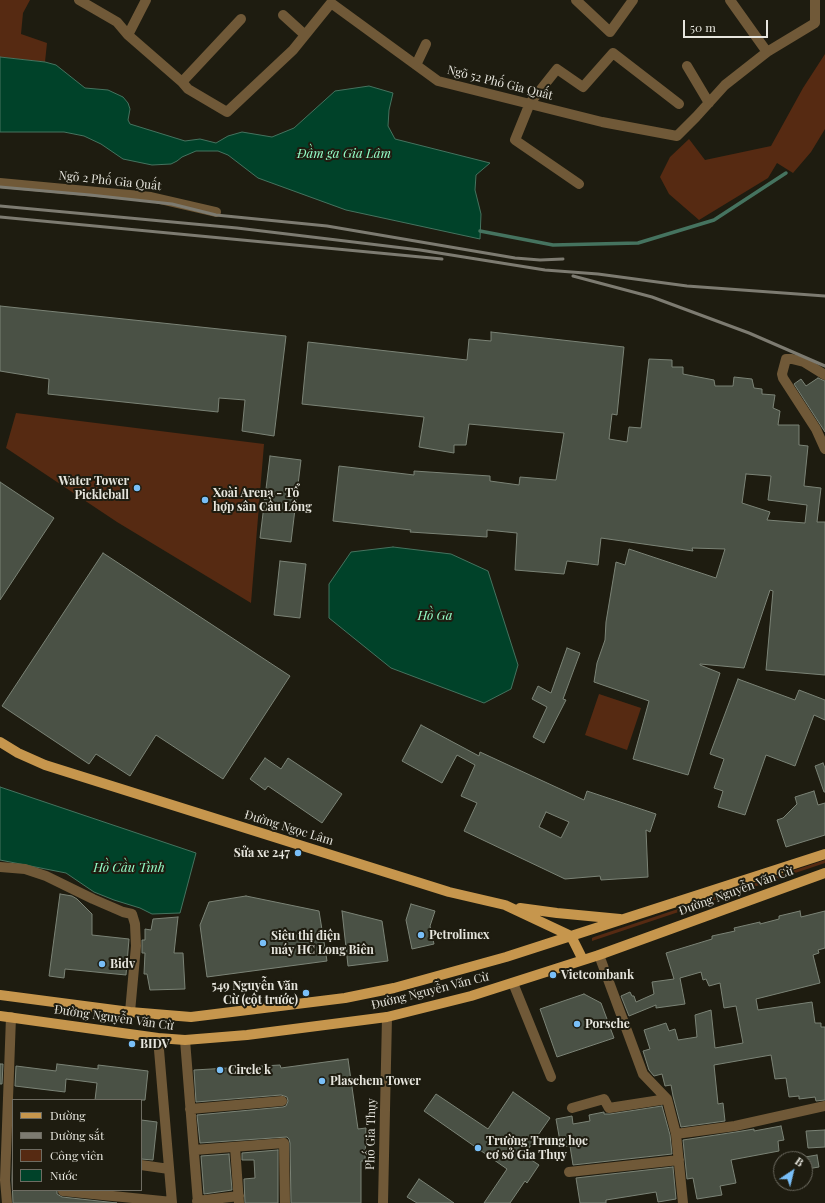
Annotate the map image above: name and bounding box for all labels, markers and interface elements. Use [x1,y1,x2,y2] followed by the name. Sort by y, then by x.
[685,12,770,38] scale bar
[690,19,716,35] text: 50 m
[446,63,554,103] street label: Ngõ 52 Phố Gia Quất
[297,146,391,162] water label: Đầm ga Gia Lâm
[58,168,162,194] street label: Ngõ 2 Phố Gia Quất
[58,474,129,502] place label: Water Tower Pickleball
[132,483,142,493] marker: Water Tower Pickleball
[213,486,312,514] place label: Xoài Arena - Tổ hợp sân Cầu Lông
[200,495,210,505] marker: Xoài Arena - Tổ hợp sân Cầu Lông
[417,608,453,624] water label: Hồ Ga
[243,808,335,848] street label: Đường Ngọc Lâm
[234,846,290,860] place label: Sửa xe 247
[293,848,303,858] marker: Sửa xe 247
[93,860,165,876] water label: Hồ Cầu Tình
[677,864,795,918] street label: Đường Nguyễn Văn Cừ
[429,928,490,942] place label: Petrolimex
[271,929,374,957] place label: Siêu thị điện máy HC Long Biên
[416,930,426,940] marker: Petrolimex
[258,938,268,948] marker: Siêu thị điện máy HC Long Biên
[110,957,135,971] place label: Bidv
[97,959,107,969] marker: Bidv
[561,968,634,982] place label: Vietcombank
[370,969,490,1013] street label: Đường Nguyễn Văn Cừ
[548,970,558,980] marker: Vietcombank
[211,979,298,1007] place label: 549 Nguyễn Văn Cừ (cột trước)
[301,988,311,998] marker: 549 Nguyễn Văn Cừ (cột trước)
[53,1002,175,1034] street label: Đường Nguyễn Văn Cừ
[585,1017,630,1031] place label: Porsche
[572,1019,582,1029] marker: Porsche
[140,1037,170,1051] place label: BIDV
[127,1039,137,1049] marker: BIDV
[228,1063,271,1077] place label: Circle k
[215,1065,225,1075] marker: Circle k
[330,1074,421,1088] place label: Plaschem Tower
[317,1076,327,1086] marker: Plaschem Tower
[363,1098,379,1170] street label: Phố Gia Thụy
[12,1099,142,1191] legend
[50,1107,86,1123] text: Đường
[50,1127,104,1143] text: Đường sắt
[486,1134,588,1162] place label: Trường Trung học cơ sở Gia Thụy
[473,1143,483,1153] marker: Trường Trung học cơ sở Gia Thụy
[50,1147,104,1163] text: Công viên
[773,1151,813,1191] north arrow
[792,1153,807,1170] text: B
[50,1167,78,1183] text: Nước

